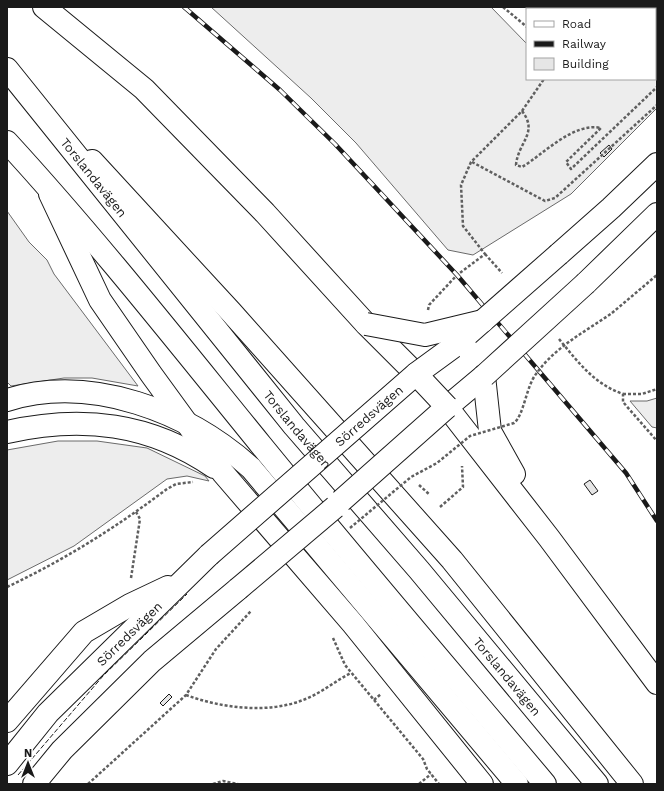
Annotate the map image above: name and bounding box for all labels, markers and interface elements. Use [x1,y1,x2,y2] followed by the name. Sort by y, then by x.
[526,8,656,80] legend
[562,17,591,31] text: Road
[562,37,607,51] text: Railway
[562,57,609,71] text: Building
[57,135,130,220] street label: Torslandavägen
[332,382,406,450] street label: Sörredsvägen
[260,388,334,472] street label: Torslandavägen
[94,599,165,669] street label: Sörredsvägen
[470,634,544,719] street label: Torslandavägen
[8,743,48,783] north arrow
[24,747,32,760] text: N

